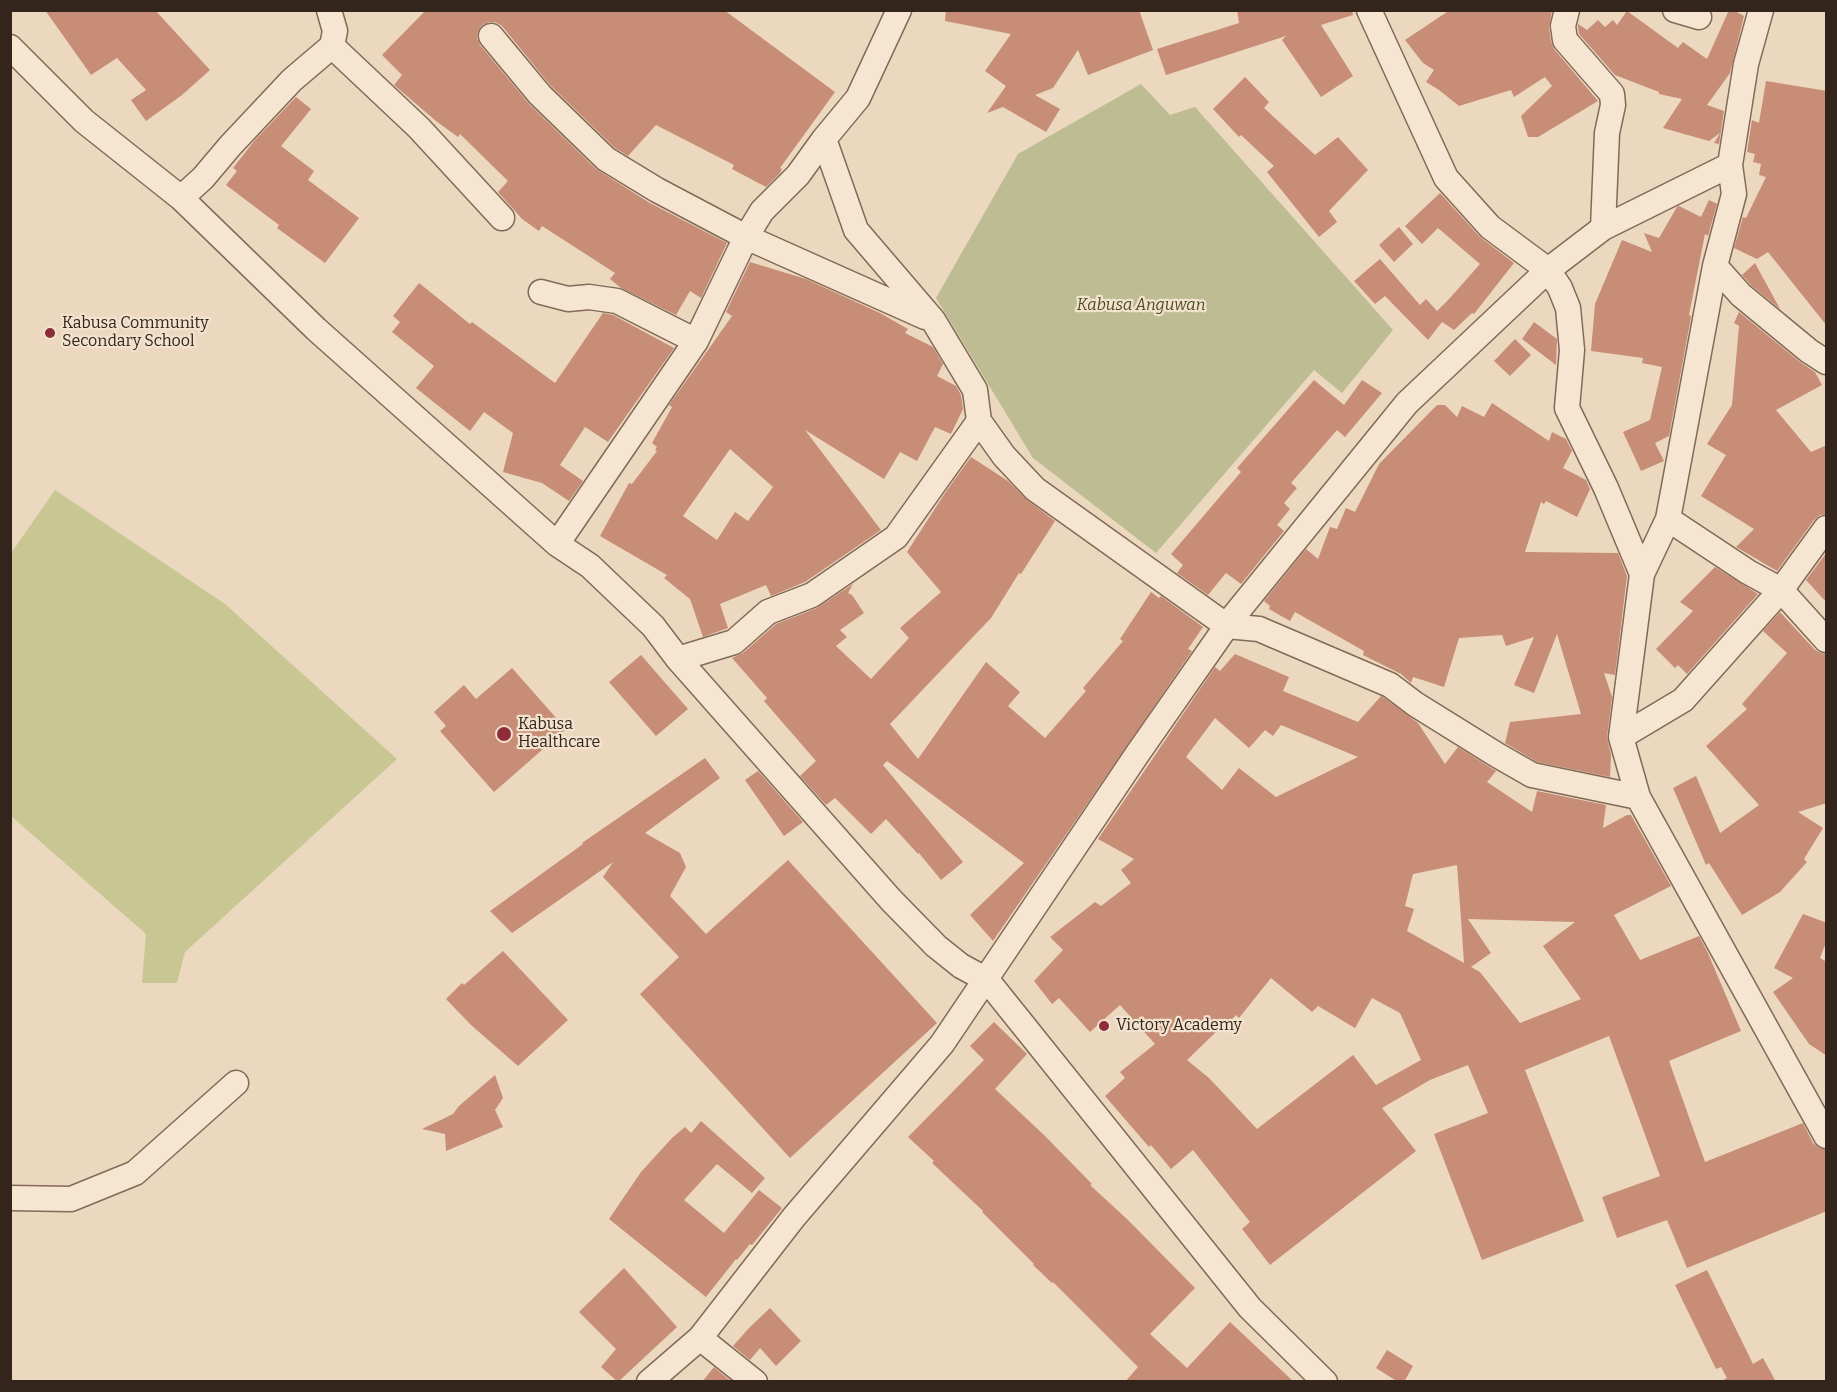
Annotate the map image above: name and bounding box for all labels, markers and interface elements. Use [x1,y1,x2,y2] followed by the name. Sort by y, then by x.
[1077,296,1205,316] park label: Kabusa Anguwan
[62,314,209,352] place label: Kabusa Community Secondary School
[43,326,57,340] marker: Kabusa Community Secondary School
[518,715,600,753] place label: Kabusa Healthcare
[495,725,513,743] marker: Kabusa Healthcare
[1116,1016,1242,1036] place label: Victory Academy
[1097,1019,1111,1033] marker: Victory Academy

